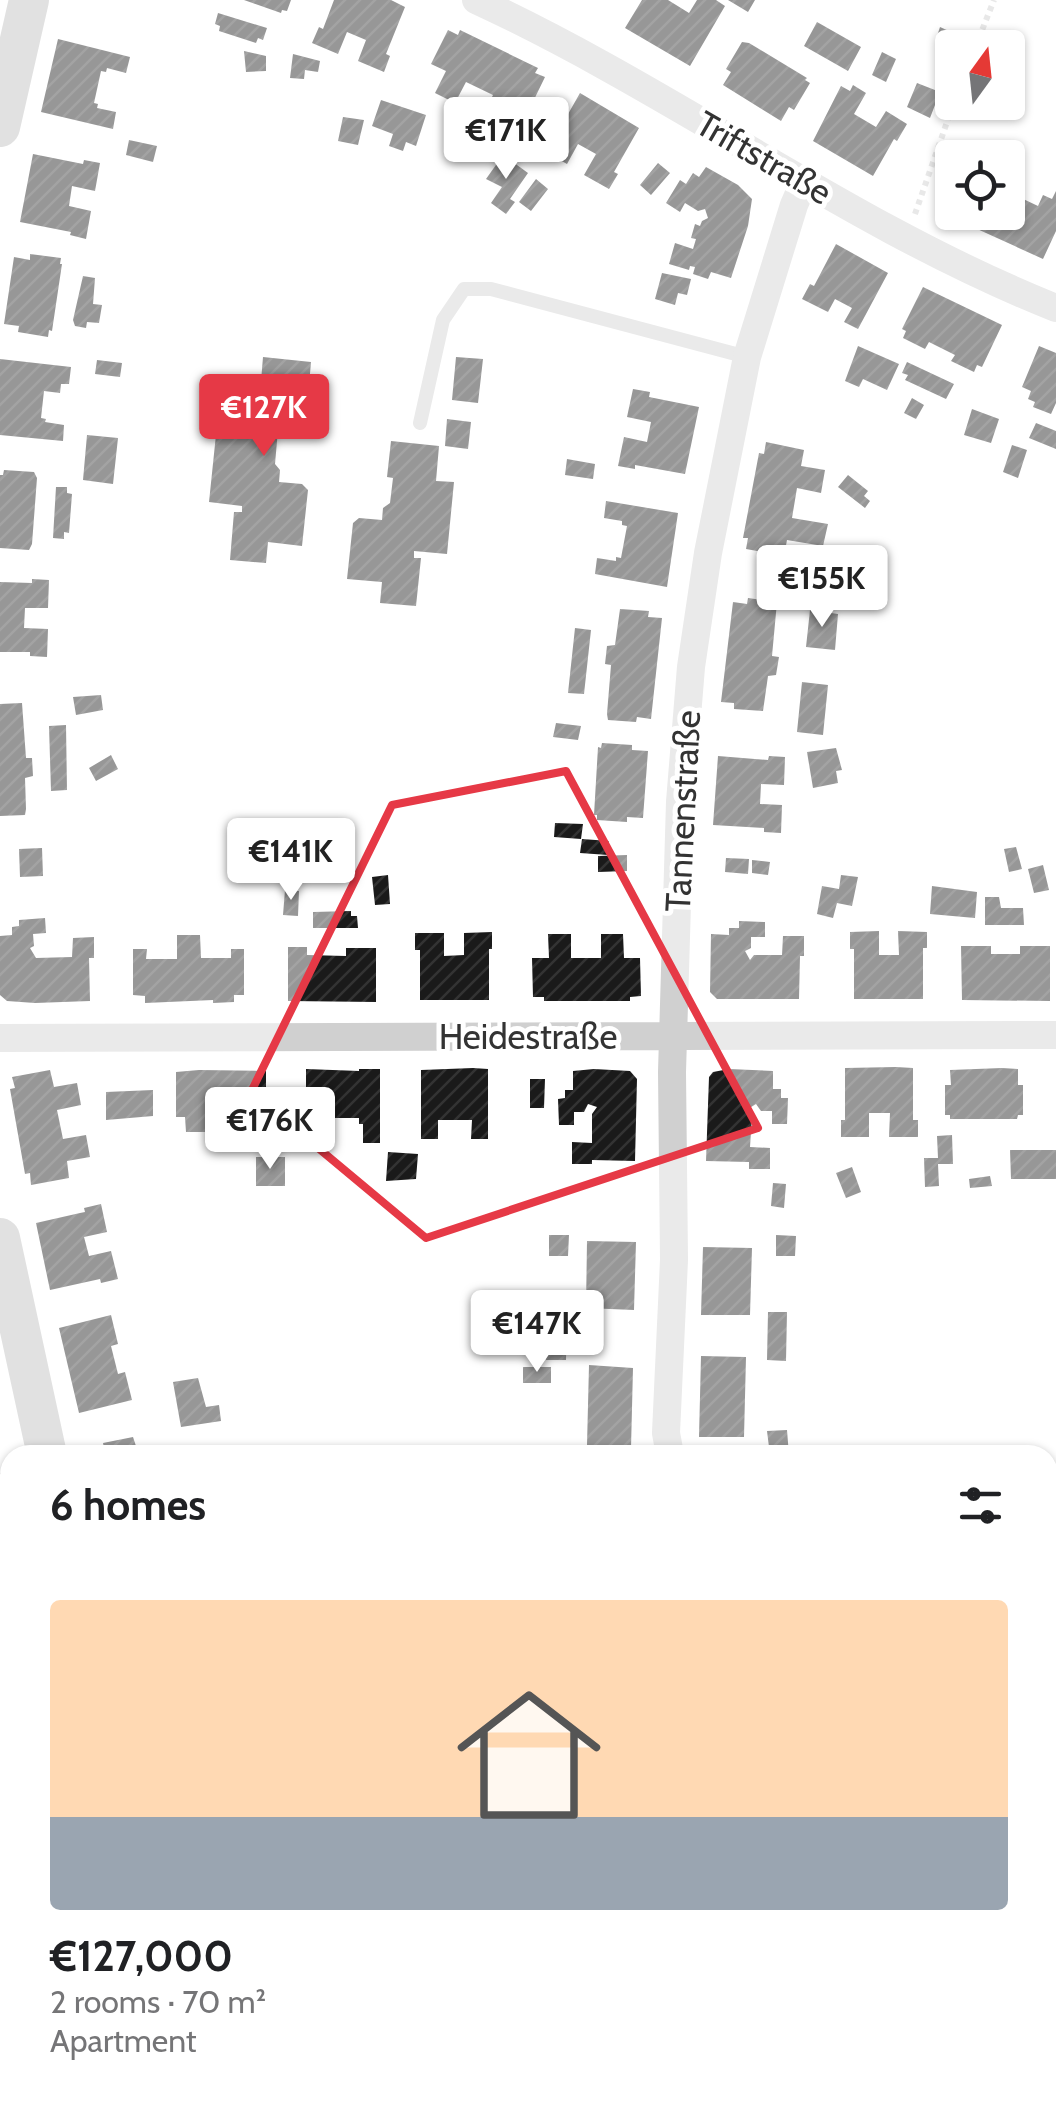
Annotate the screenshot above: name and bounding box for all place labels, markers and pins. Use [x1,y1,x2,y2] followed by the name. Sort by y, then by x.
[436,97,576,182] pin: €171K
[194,374,334,459] pin: €127K
[752,545,892,630] pin: €155K
[221,818,361,903] pin: €141K
[200,1087,340,1172] pin: €176K
[467,1290,607,1375] pin: €147K

